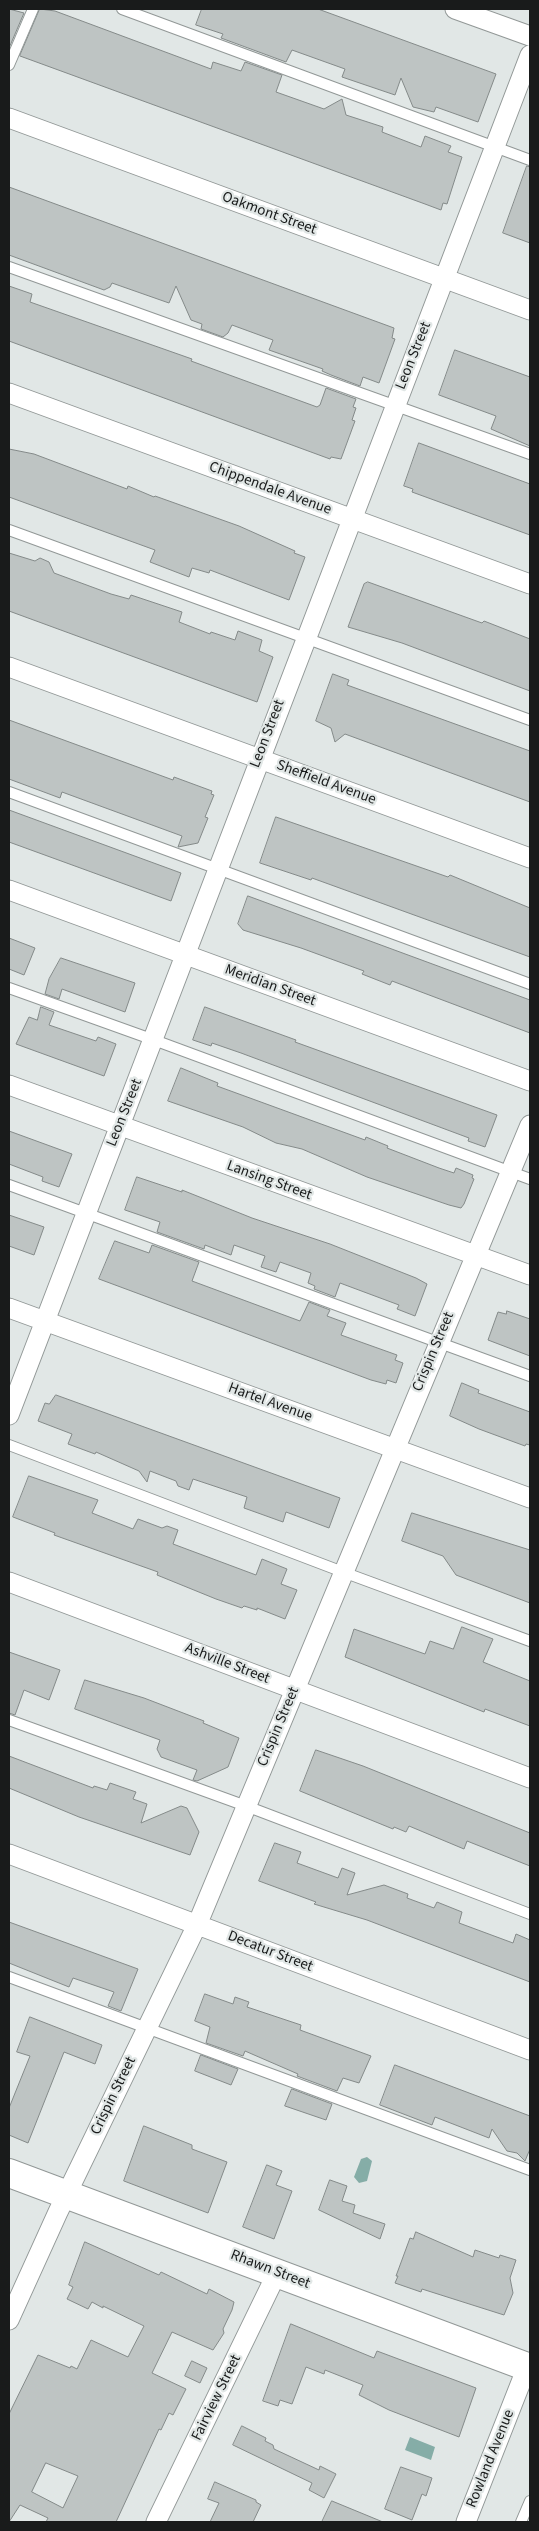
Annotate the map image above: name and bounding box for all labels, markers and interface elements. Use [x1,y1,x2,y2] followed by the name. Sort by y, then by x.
[219,189,319,239] street label: Oakmont Street
[392,319,436,393] street label: Leon Street
[206,458,334,520] street label: Chippendale Avenue
[247,697,289,771] street label: Leon Street
[274,757,378,809] street label: Sheffield Avenue
[222,961,318,1011] street label: Meridian Street
[103,1076,147,1150] street label: Leon Street
[224,1157,314,1205] street label: Lansing Street
[409,1310,459,1394] street label: Crispin Street
[226,1380,314,1426] street label: Hartel Avenue
[182,1640,272,1688] street label: Ashville Street
[254,1685,304,1769] street label: Crispin Street
[225,1928,315,1976] street label: Decatur Street
[87,2054,141,2138] street label: Crispin Street
[228,2247,312,2293] street label: Rhawn Street
[188,2352,246,2444] street label: Fairview Street
[463,2407,519,2511] street label: Rowland Avenue

